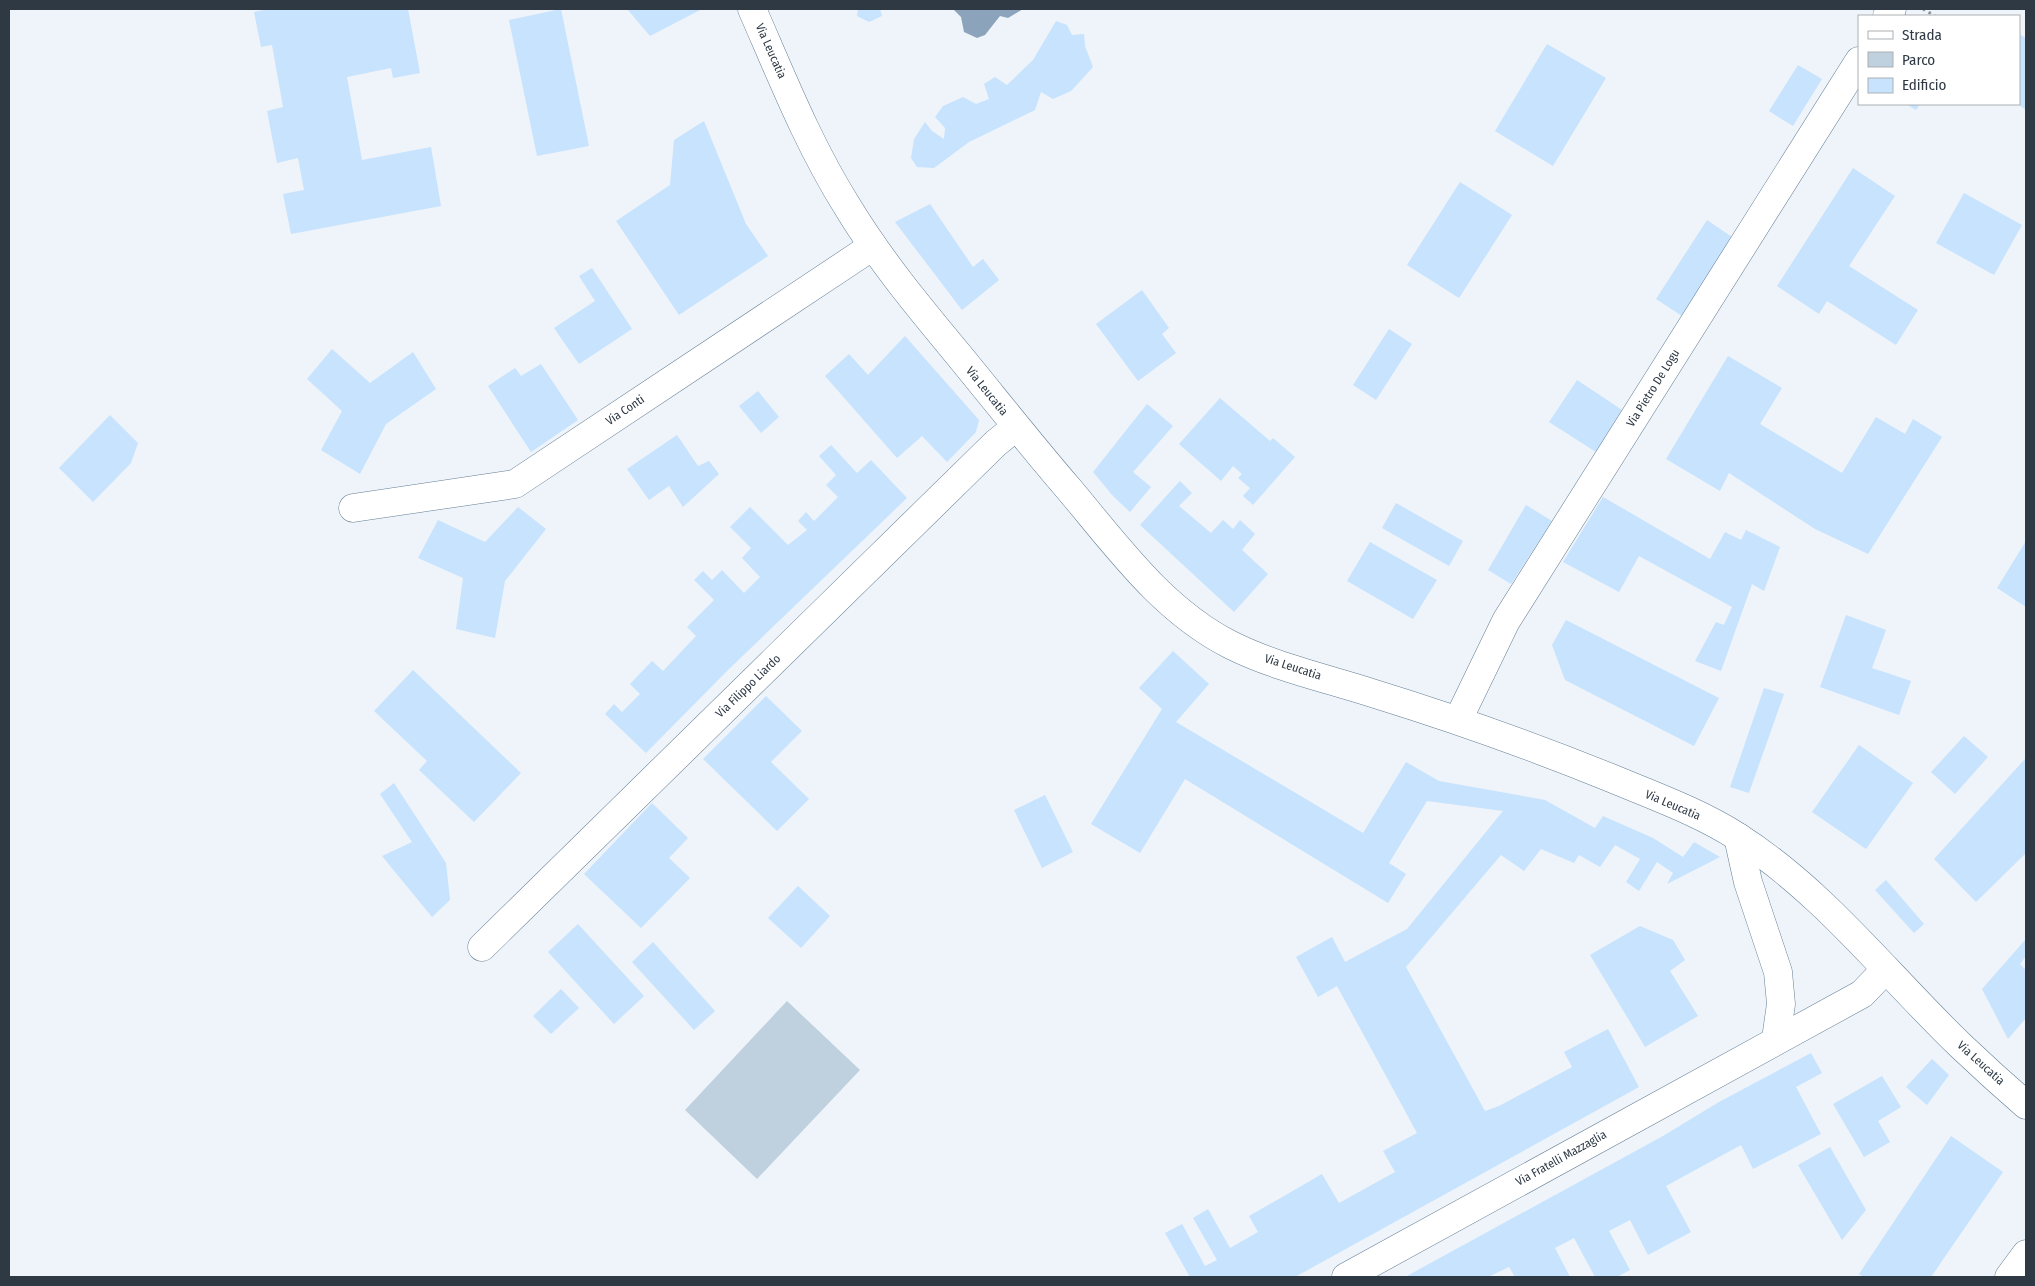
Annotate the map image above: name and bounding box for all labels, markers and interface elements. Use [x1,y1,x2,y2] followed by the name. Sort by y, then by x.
[1858,15,2020,105] legend
[753,21,789,81] street label: Via Leucatia
[1902,26,1942,44] text: Strada
[1902,51,1935,69] text: Parco
[1902,76,1947,94] text: Edificio
[1624,347,1682,429] street label: Via Pietro De Logu
[963,364,1011,418] street label: Via Leucatia
[603,392,647,428] street label: Via Conti
[1263,651,1323,683] street label: Via Leucatia
[713,652,783,720] street label: Via Filippo Liardo
[1643,787,1703,823] street label: Via Leucatia
[1954,1038,2008,1088] street label: Via Leucatia
[1513,1127,1609,1189] street label: Via Fratelli Mazzaglia

